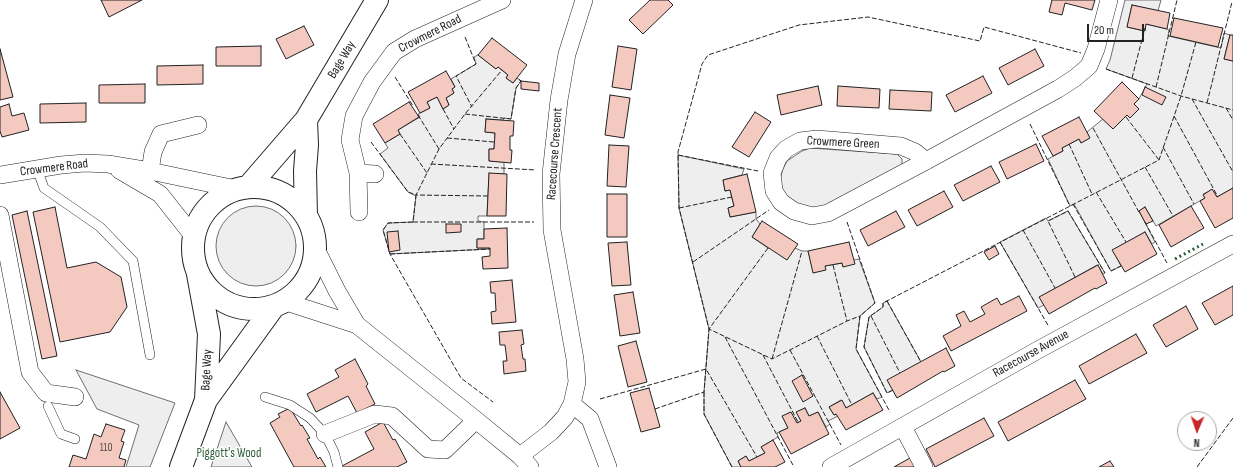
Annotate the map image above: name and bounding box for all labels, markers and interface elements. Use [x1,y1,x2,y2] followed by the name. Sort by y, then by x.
[396,12,464,56] street label: Crowmere Road
[1089,16,1146,42] scale bar
[1094,23,1114,38] text: 20 m
[325,38,359,82] street label: Bage Way
[544,107,566,201] street label: Racecourse Crescent
[806,133,880,153] street label: Crowmere Green
[19,156,89,180] street label: Crowmere Road
[990,327,1072,381] street label: Racecourse Avenue
[198,349,216,391] street label: Bage Way
[1177,411,1217,451] north arrow
[1193,436,1200,449] text: N
[100,441,112,455] house number: 110
[197,446,261,462] park label: Piggott's Wood

